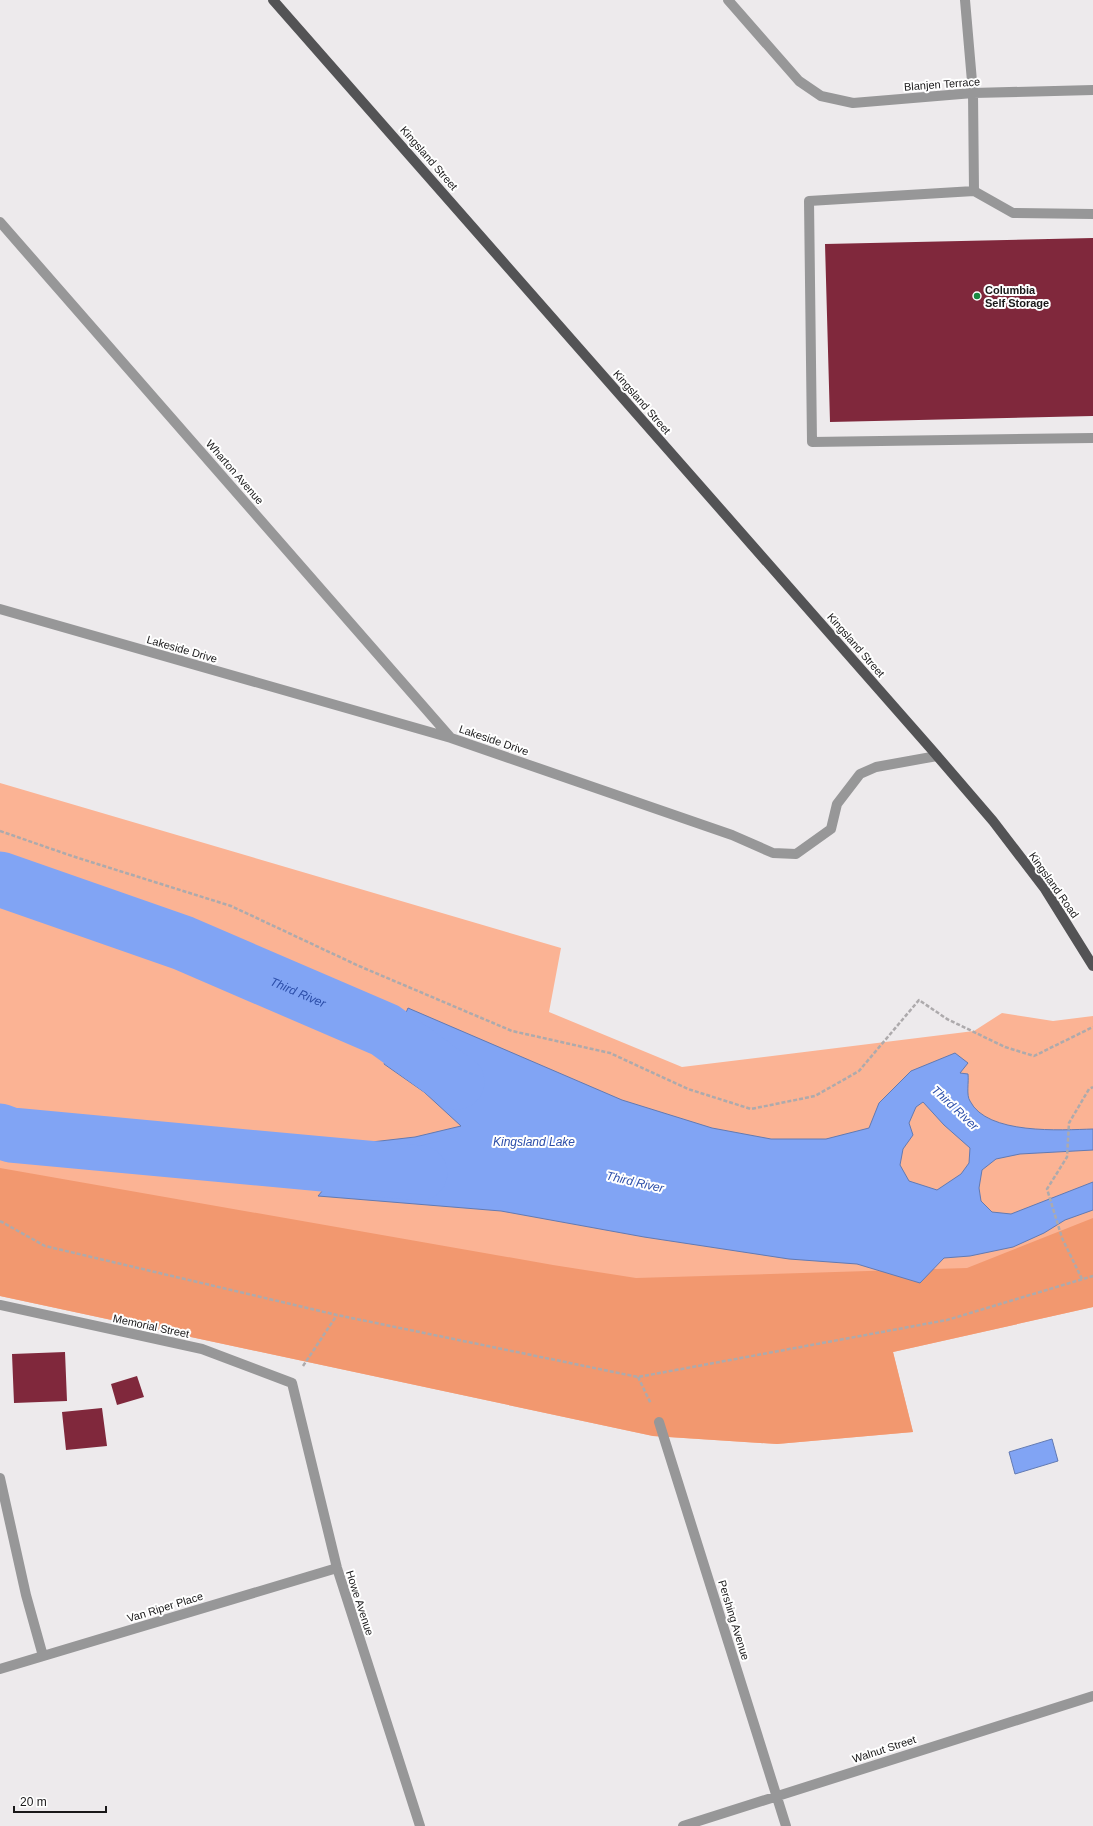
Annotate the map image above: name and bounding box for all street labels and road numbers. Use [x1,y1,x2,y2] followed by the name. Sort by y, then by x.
[904,75,980,93] street label: Blanjen Terrace
[398,124,460,192] street label: Kingsland Street
[611,368,673,436] street label: Kingsland Street
[204,437,266,507] street label: Wharton Avenue
[825,611,887,679] street label: Kingsland Street
[145,633,219,665] street label: Lakeside Drive
[458,722,530,758] street label: Lakeside Drive
[1027,850,1081,920] street label: Kingsland Road
[112,1312,190,1340] street label: Memorial Street
[344,1569,376,1637] street label: Howe Avenue
[716,1579,752,1661] street label: Pershing Avenue
[126,1590,204,1624] street label: Van Riper Place
[851,1733,917,1765] street label: Walnut Street

